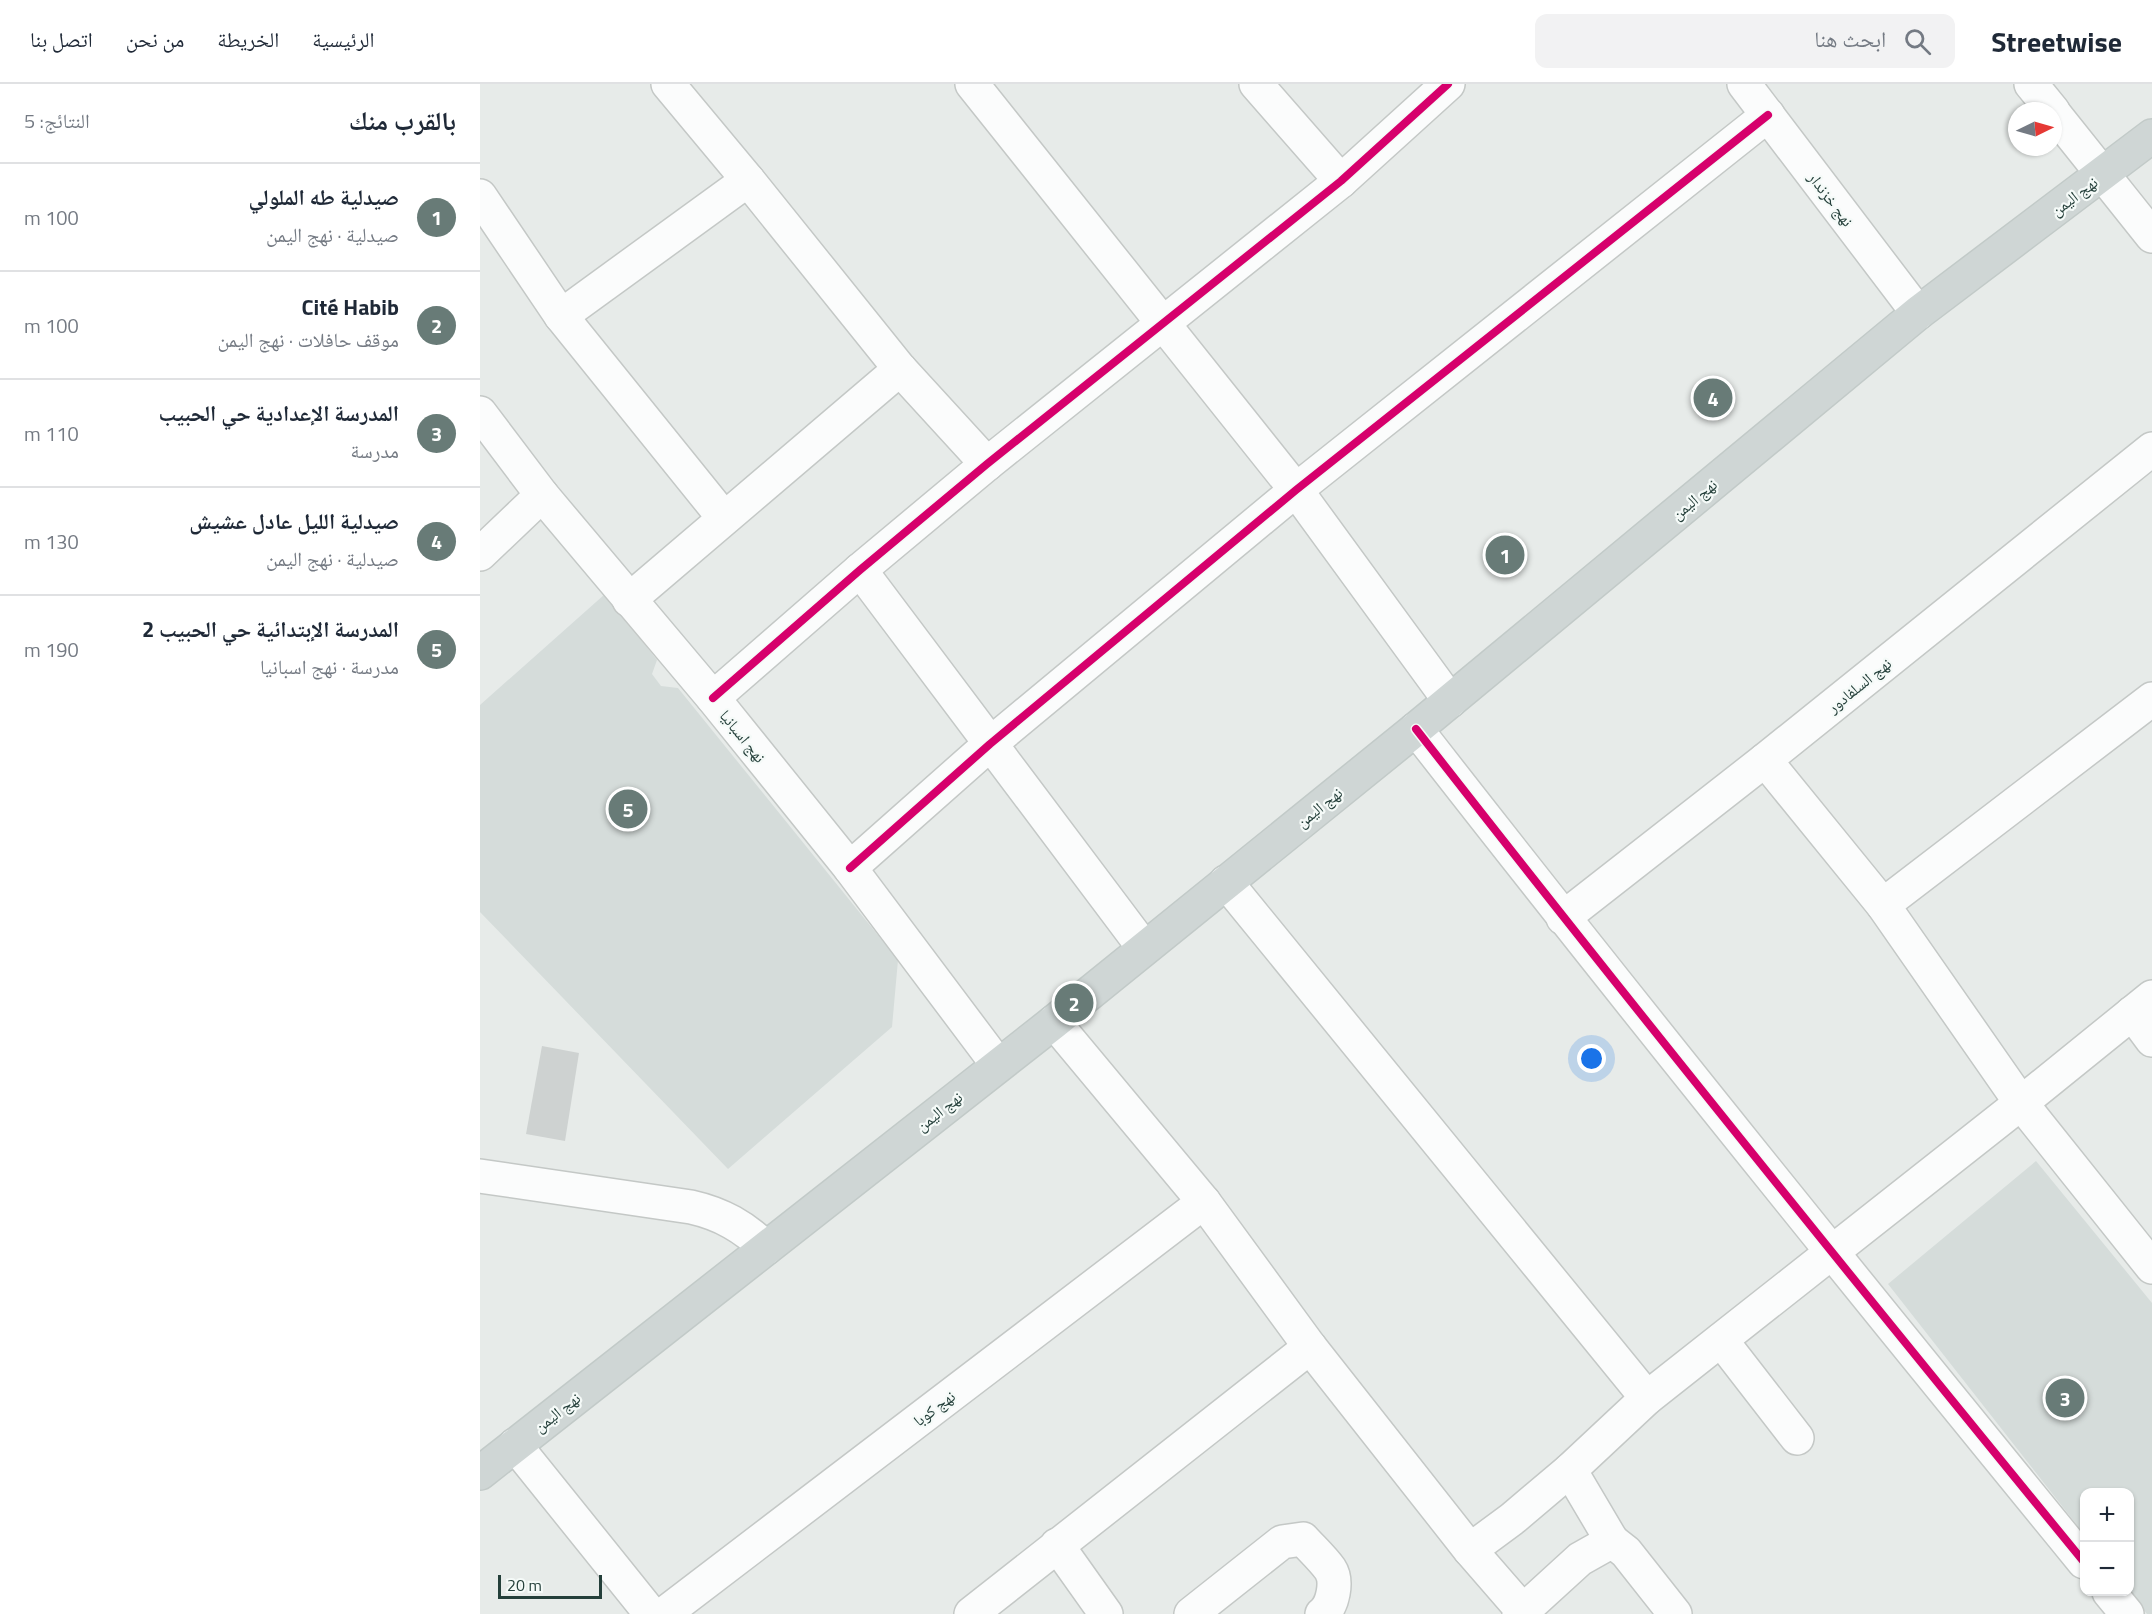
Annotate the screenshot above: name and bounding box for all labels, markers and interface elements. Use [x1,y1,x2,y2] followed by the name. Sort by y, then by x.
[1535,14,1955,68] search box
[1991,20,2122,63] text: Streetwise
[1814,22,1886,56] text: ابحث هنا
[30,23,93,55] text: اتصل بنا
[126,23,184,55] text: من نحن
[217,23,279,55] text: الخريطة
[312,23,374,55] text: الرئيسية
[1901,25,1934,58] icon: search
[349,101,456,140] text: بالقرب منك
[2008,102,2062,156] north arrow
[24,105,90,136] text: النتائج: 5
[1802,166,1860,231] street label: نهج خزندار
[2045,170,2103,222] street label: نهج اليمن
[249,180,399,214] text: صيدلية طه الملولي
[24,202,79,233] text: 100 m
[431,202,442,233] text: 1
[266,219,399,250] text: صيدلية · نهج اليمن
[302,290,399,324] text: Cité Habib
[24,310,79,341] text: 100 m
[431,310,442,341] text: 2
[217,324,399,355] text: موقف حافلات · نهج اليمن
[1694,376,1732,420] pin: 4
[159,396,399,430] text: المدرسة الإعدادية حي الحبيب
[24,418,79,449] text: 110 m
[431,418,442,449] text: 3
[350,435,399,466] text: مدرسة
[1666,473,1722,525] street label: نهج اليمن
[189,504,399,538] text: صيدلية الليل عادل عشيش
[24,526,79,557] text: 130 m
[431,526,442,557] text: 4
[1486,532,1524,578] pin: 1
[266,543,399,574] text: صيدلية · نهج اليمن
[142,612,399,646] text: المدرسة الإبتدائية حي الحبيب 2
[24,634,79,665] text: 190 m
[431,634,442,665] text: 5
[260,651,399,682] text: مدرسة · نهج اسبانيا
[1821,651,1896,719] street label: نهج السلفادور
[714,704,772,768] street label: نهج اسبانيا
[1291,781,1347,833] street label: نهج اليمن
[608,786,648,832] pin: 5
[1054,980,1094,1026] pin: 2
[1577,1044,1606,1073] your location
[910,1085,968,1137] street label: نهج اليمن
[2046,1376,2084,1420] pin: 3
[908,1384,960,1432] street label: نهج كوبا
[528,1386,586,1438] street label: نهج اليمن
[2080,1488,2134,1596] map controls
[2080,1488,2134,1542] button: +
[2080,1542,2134,1596] button: −
[498,1572,602,1600] scale bar
[507,1573,542,1597] text: 20 m

